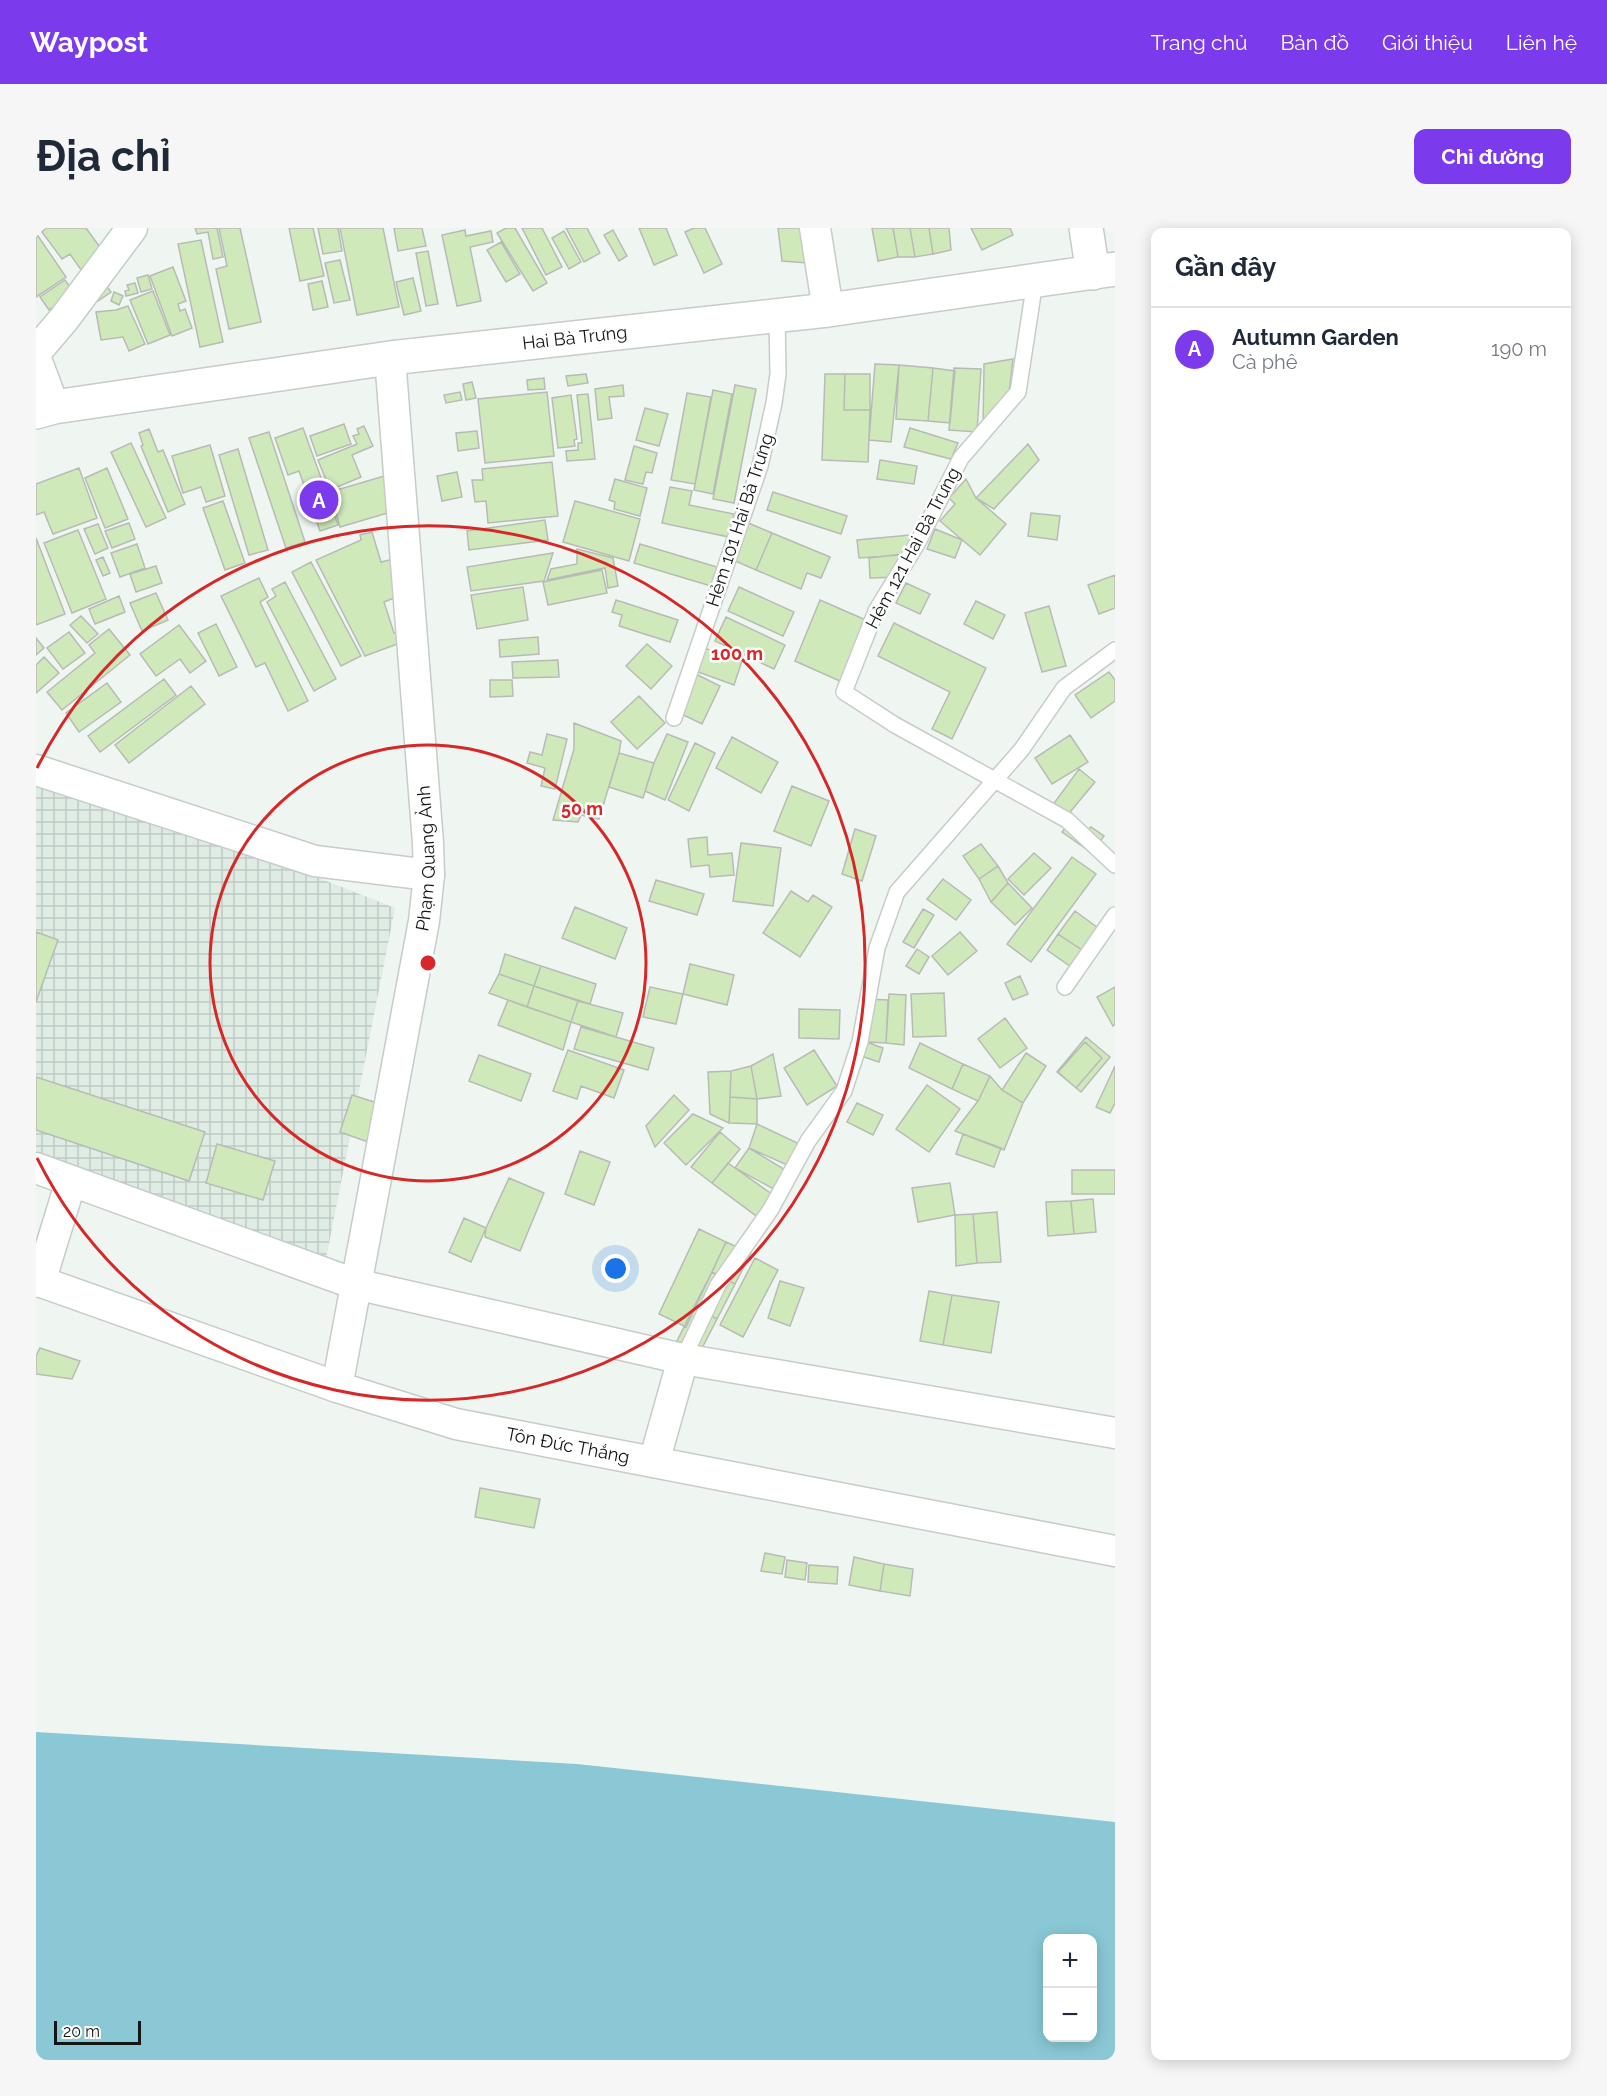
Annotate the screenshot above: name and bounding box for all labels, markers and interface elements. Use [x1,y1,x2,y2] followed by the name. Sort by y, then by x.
[30,26,148,59] text: Waypost
[1151,30,1247,55] text: Trang chủ
[1280,30,1349,55] text: Bản đồ
[1382,30,1473,55] text: Giới thiệu
[1506,30,1577,55] text: Liên hệ
[1414,129,1571,184] button: Chỉ đường
[36,132,171,181] text: Địa chỉ
[1175,252,1276,282] text: Gần đây
[521,321,628,353] street label: Hai Bà Trưng
[1232,324,1399,350] text: Autumn Garden
[1188,337,1201,361] text: A
[1491,337,1547,361] text: 190 m
[1232,350,1297,374] text: Cà phê
[702,430,778,609] street label: Hẻm 101 Hai Bà Trưng
[861,463,964,632] street label: Hẻm 121 Hai Bà Trưng
[300,478,338,522] pin: A
[711,643,763,664] text: 100 m
[411,785,439,933] street label: Phạm Quang Ảnh
[561,798,603,819] text: 50 m
[418,953,438,973] centre of rings
[601,1254,630,1283] your location
[504,1423,631,1467] street label: Tôn Đức Thắng
[1043,1934,1097,2042] map controls
[1043,1934,1097,1988] button: +
[1043,1988,1097,2042] button: −
[54,2018,141,2046] scale bar
[63,2022,100,2041] text: 20 m

